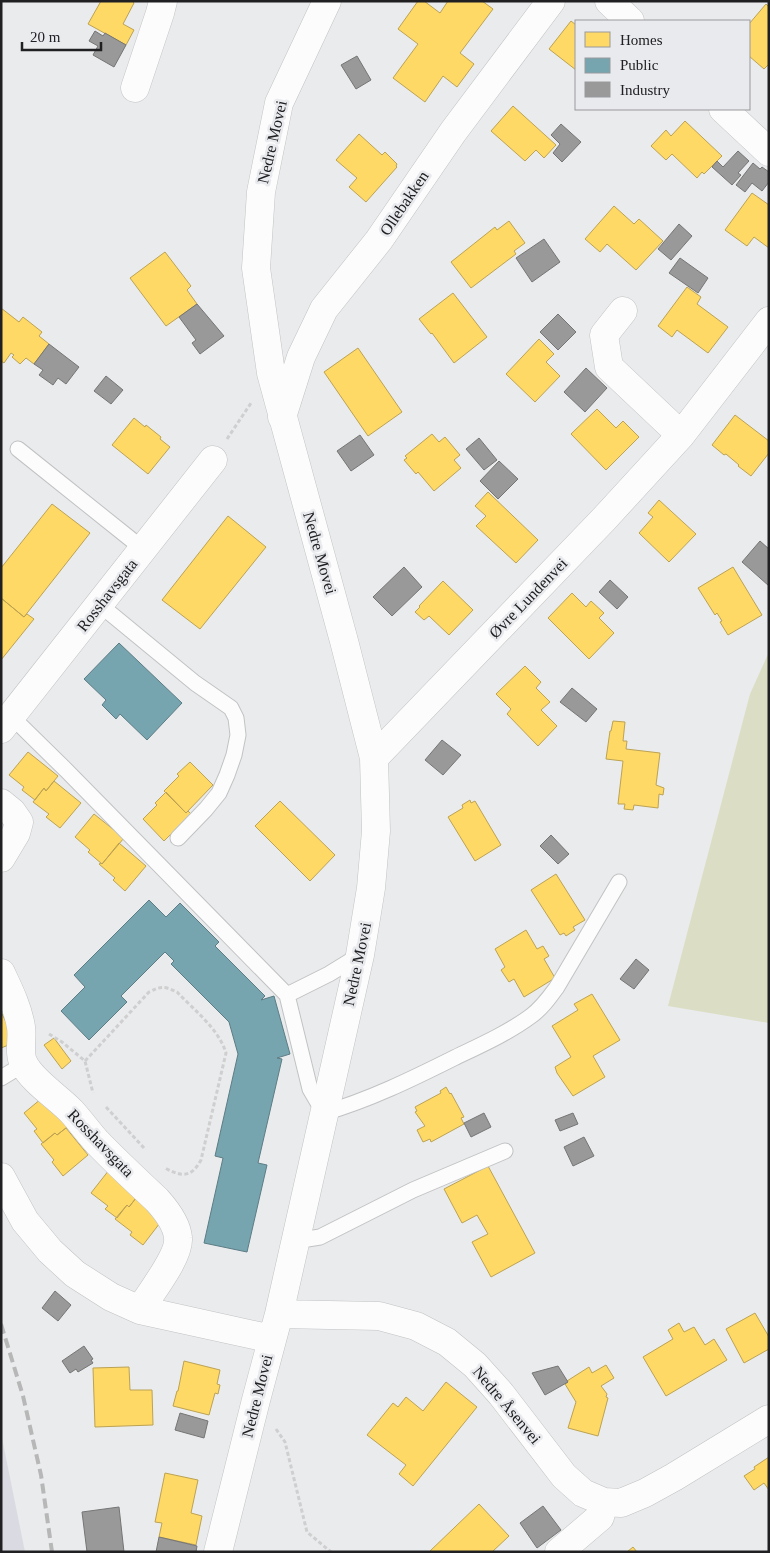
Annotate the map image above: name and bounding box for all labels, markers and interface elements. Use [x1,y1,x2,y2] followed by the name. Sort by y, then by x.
[22,20,101,52] scale bar
[575,20,750,110] legend
[30,29,61,45] text: 20 m
[620,32,663,48] text: Homes
[620,57,659,73] text: Public
[620,82,670,98] text: Industry
[254,98,290,185] street label: Nedre Movei
[376,168,432,238] street label: Ollebakken
[300,510,340,597] street label: Nedre Movei
[486,554,571,641] street label: Øvre Lundenvei
[73,555,141,635] street label: Rosshavsgata
[340,920,374,1007] street label: Nedre Movei
[64,1106,137,1181] street label: Rosshavsgata
[238,1352,276,1439] street label: Nedre Movei
[470,1363,545,1447] street label: Nedre Åsenvei

